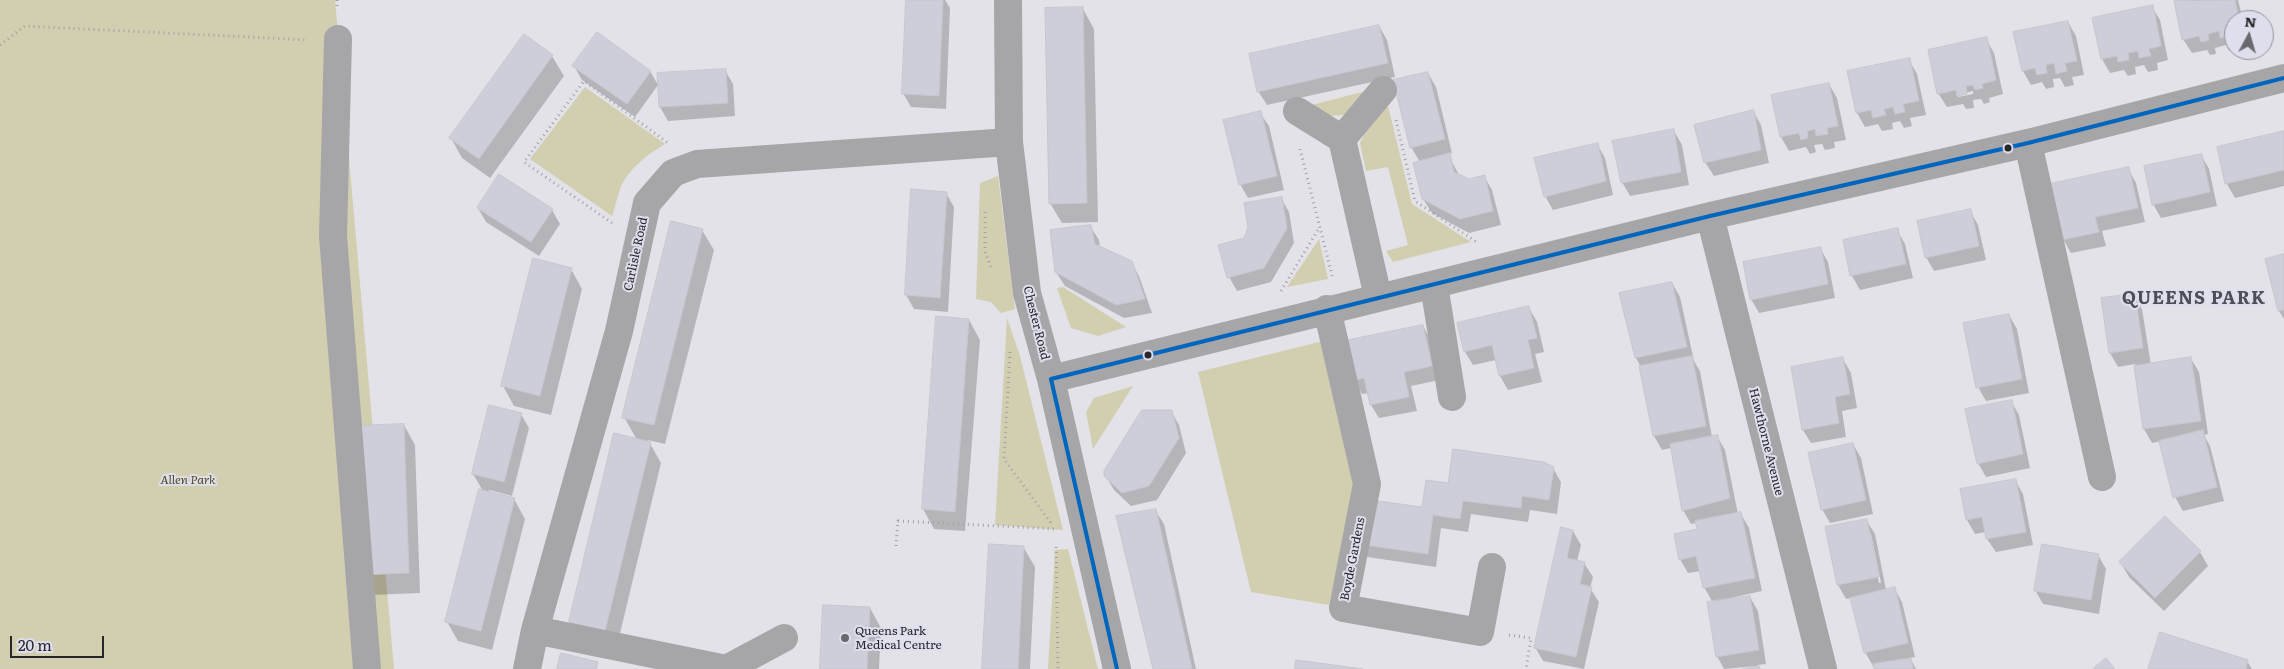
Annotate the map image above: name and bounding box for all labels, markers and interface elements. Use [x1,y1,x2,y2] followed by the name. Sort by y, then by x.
[2224,10,2274,60] north arrow
[2244,11,2257,32] text: N
[2003,143,2013,153] unlabelled marker
[621,216,651,292] street label: Carlisle Road
[1020,285,1052,361] street label: Chester Road
[2120,288,2268,310] district label: QUEENS PARK
[1143,350,1153,360] unlabelled marker
[1746,387,1786,497] street label: Hawthorne Avenue
[160,473,216,487] park label: Allen Park
[1338,516,1368,602] street label: Boyde Gardens
[855,624,942,652] place label: Queens Park Medical Centre
[12,626,106,658] scale bar
[839,632,851,644] marker: Queens Park Medical Centre
[18,633,52,656] text: 20 m

